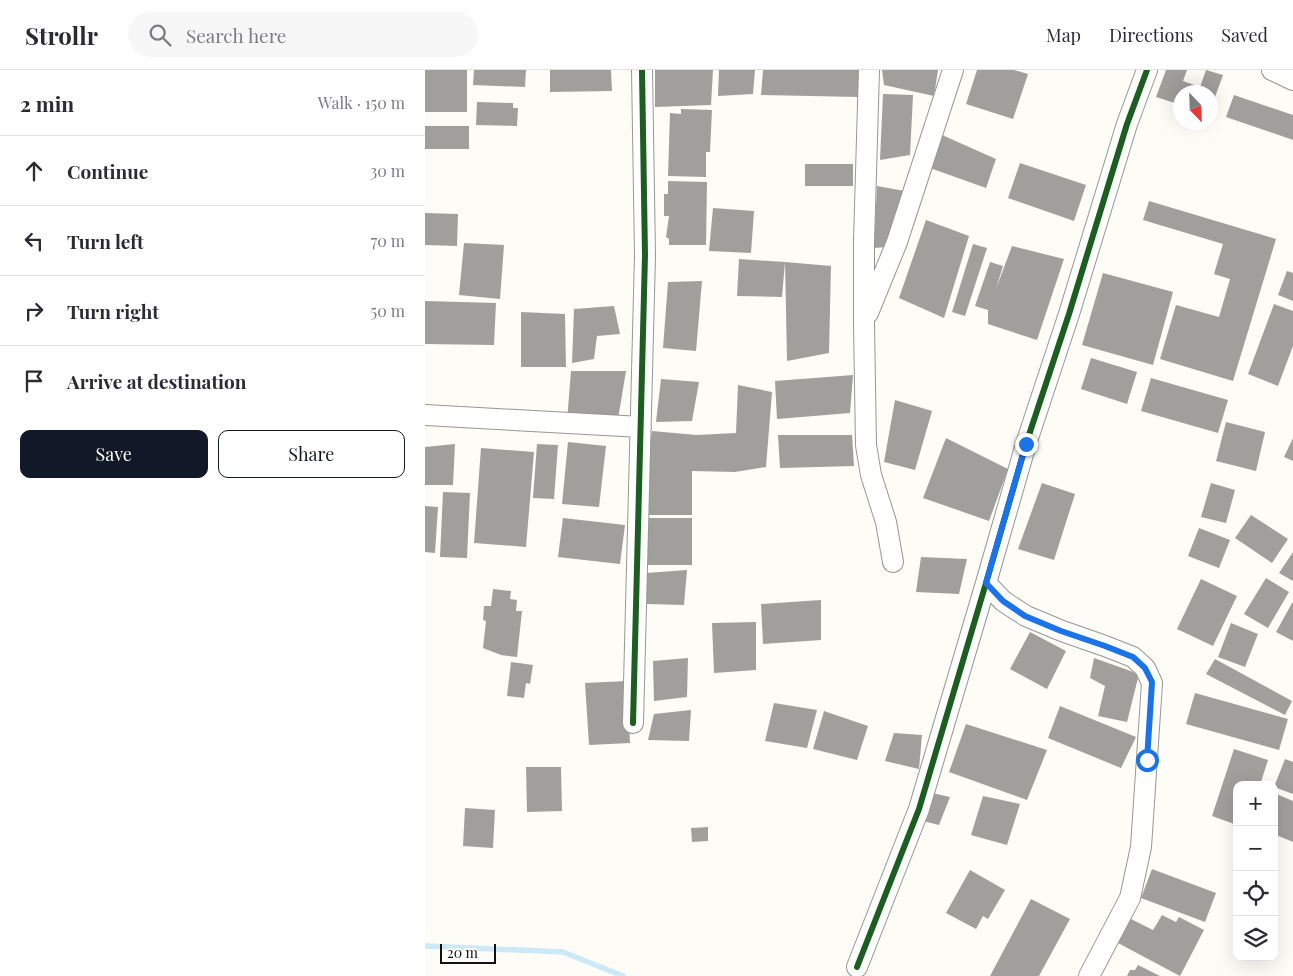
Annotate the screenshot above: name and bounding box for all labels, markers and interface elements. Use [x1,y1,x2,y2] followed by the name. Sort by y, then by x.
[128,12,478,57] search box
[25,19,98,51] text: Strollr
[146,21,174,49] icon: search
[186,22,286,48] text: Search here
[1046,23,1081,47] text: Map
[1109,23,1193,47] text: Directions
[1221,23,1268,47] text: Saved
[1173,85,1218,130] north arrow
[20,89,74,117] text: 2 min
[318,92,405,113] text: Walk · 150 m
[20,157,48,185] icon: ahead
[67,158,148,184] text: Continue
[370,160,405,181] text: 30 m
[20,227,48,255] icon: left
[67,228,144,254] text: Turn left
[371,230,405,251] text: 70 m
[20,297,48,325] icon: right
[67,298,159,324] text: Turn right
[371,300,405,321] text: 50 m
[20,367,48,395] icon: arrive
[67,368,247,394] text: Arrive at destination
[20,430,208,478] button: Save
[218,430,405,478] button: Share
[1015,433,1038,456] route end
[1136,749,1159,772] route start
[1233,781,1278,961] map controls
[1233,781,1278,826] button: +
[1233,826,1278,871] button: −
[1233,871,1278,916] button: locate
[1233,916,1278,961] button: layers
[440,941,496,964] scale bar
[447,943,478,962] text: 20 m

